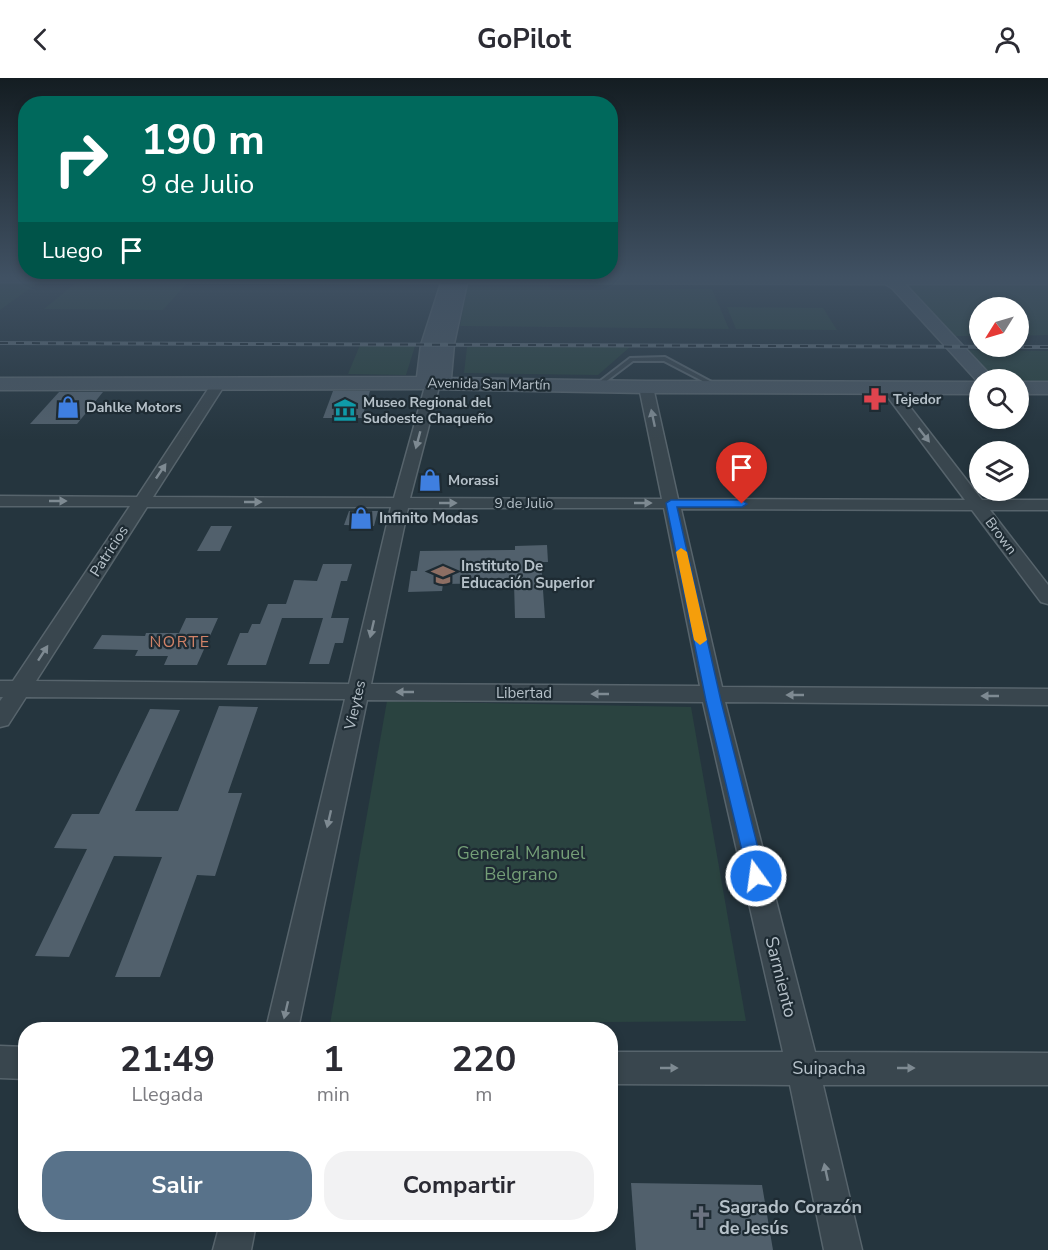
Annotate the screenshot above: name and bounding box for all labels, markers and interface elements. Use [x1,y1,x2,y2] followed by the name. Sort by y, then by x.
[477,21,571,58] text: GoPilot
[24,23,57,56] icon: back
[991,23,1024,56] icon: person
[141,112,265,169] text: 190 m
[42,120,120,198] icon: right
[141,166,254,203] text: 9 de Julio
[115,234,148,267] icon: arrive
[42,236,103,266] text: Luego
[969,297,1029,357] north arrow
[969,297,1029,501] map controls
[969,369,1029,429] button: search
[427,373,551,395] street label: Avenida San Martín
[862,386,888,412] pharmacy icon: Tejedor
[893,390,942,409] place label: Tejedor
[363,393,493,428] place label: Museo Regional del Sudoeste Chaqueño
[55,394,81,420] shop icon: Dahlke Motors
[332,397,358,423] museum icon: Museo Regional del Sudoeste Chaqueño
[86,398,182,417] place label: Dahlke Motors
[647,409,657,427] one-way arrow
[918,426,930,442] one-way arrow
[412,430,422,449] one-way arrow
[969,441,1029,501] button: layers
[716,442,767,504] pin
[725,451,758,484] icon: arrive
[155,464,167,480] one-way arrow
[417,467,443,493] shop icon: Morassi
[448,471,499,490] place label: Morassi
[495,494,554,513] street label: 9 de Julio
[49,496,68,506] one-way arrow
[244,497,263,507] one-way arrow
[439,498,458,507] one-way arrow
[634,498,653,508] one-way arrow
[348,505,374,531] shop icon: Infinito Modas
[379,508,478,528] place label: Infinito Modas
[981,514,1021,558] street label: Brown
[85,522,133,580] street label: Patricios
[461,556,595,593] place label: Instituto De Educación Superior
[430,562,456,588] school or university icon: Instituto De Educación Superior
[367,620,376,639] one-way arrow
[150,631,210,653] district label: NORTE
[37,645,49,661] one-way arrow
[339,678,370,733] street label: Vieytes
[496,683,552,703] street label: Libertad
[395,688,414,697] one-way arrow
[590,689,609,699] one-way arrow
[785,690,804,700] one-way arrow
[980,691,999,701] one-way arrow
[324,810,333,829] one-way arrow
[457,841,586,886] park label: General Manuel Belgrano
[724,844,788,908] position arrow
[759,934,803,1020] street label: Sarmiento
[281,1000,291,1019] one-way arrow
[120,1035,215,1084] text: 21:49
[322,1035,344,1084] text: 1
[451,1035,516,1084] text: 220
[792,1056,866,1080] street label: Suipacha
[659,1063,678,1073] one-way arrow
[896,1063,915,1073] one-way arrow
[131,1081,203,1108] text: Llegada
[317,1081,350,1108] text: min
[475,1081,492,1108] text: m
[42,1151,312,1220] button: Salir
[324,1151,594,1220] button: Compartir
[821,1163,830,1182] one-way arrow
[719,1195,862,1240] place label: Sagrado Corazón de Jesús
[688,1204,714,1230] church icon: Sagrado Corazón de Jesús

